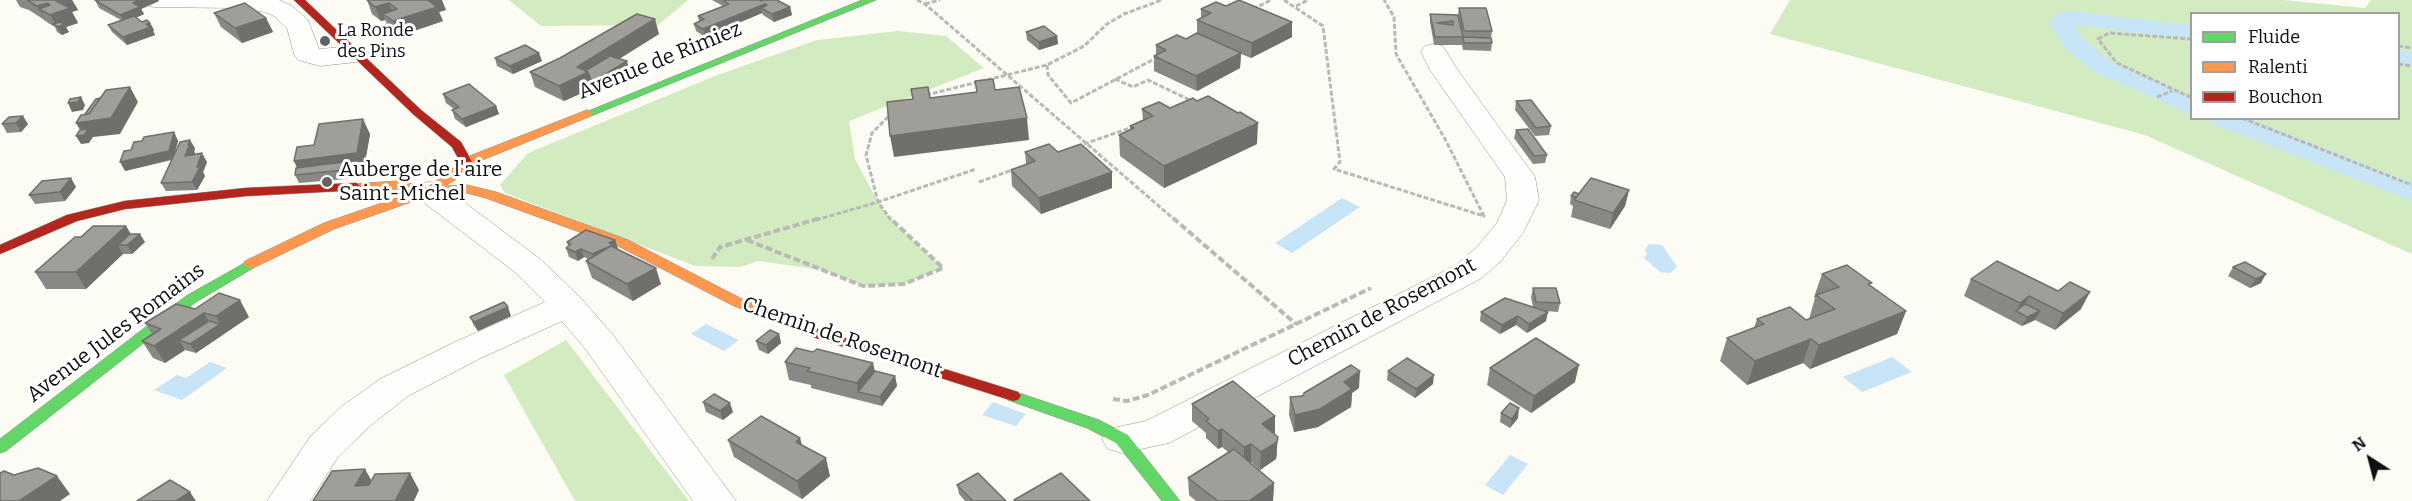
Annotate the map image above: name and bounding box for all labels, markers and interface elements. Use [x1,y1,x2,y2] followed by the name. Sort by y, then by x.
[2190,12,2400,120] legend
[575,17,745,105] street label: Avenue de Rimiez
[337,20,414,63] place label: La Ronde des Pins
[2248,26,2300,48] text: Fluide
[318,34,332,48] marker: La Ronde des Pins
[2248,56,2308,78] text: Ralenti
[2248,86,2323,108] text: Bouchon
[339,157,502,207] place label: Auberge de l'aire Saint-Michel
[320,175,334,189] marker: Auberge de l'aire Saint-Michel
[1284,253,1480,373] street label: Chemin de Rosemont
[22,258,210,408] street label: Avenue Jules Romains
[739,292,945,384] street label: Chemin de Rosemont
[2340,429,2400,489] north arrow
[2349,433,2370,455] text: N

